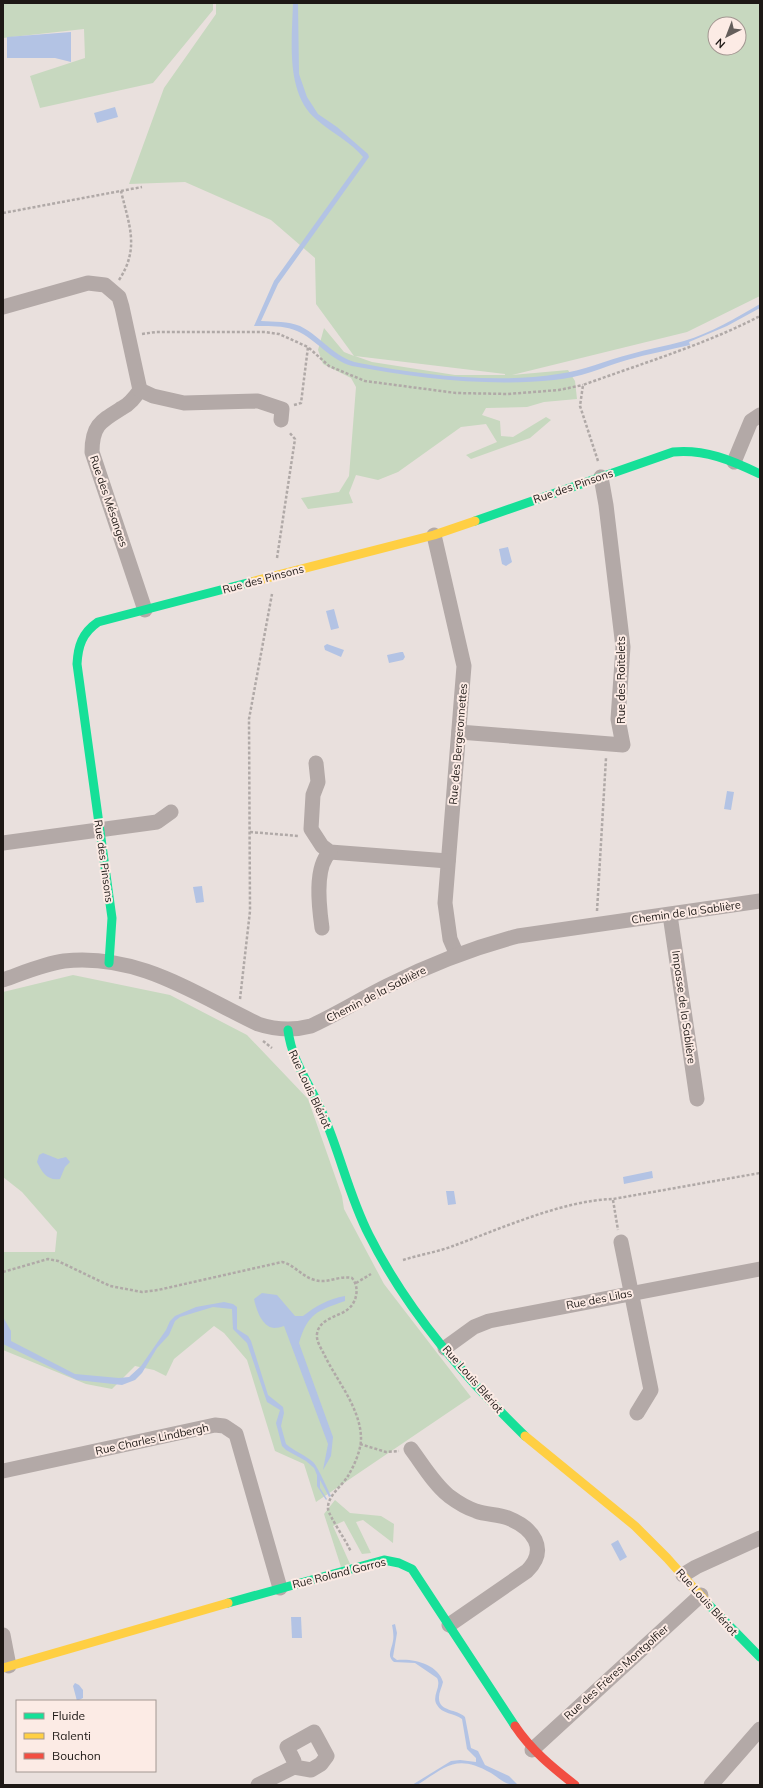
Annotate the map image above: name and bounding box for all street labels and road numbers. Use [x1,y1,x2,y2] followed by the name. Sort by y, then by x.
[87,453,131,549] street label: Rue des Mésanges
[531,466,615,506] street label: Rue des Pinsons
[221,561,305,597] street label: Rue des Pinsons
[614,636,628,724] street label: Rue des Roitelets
[446,683,470,805] street label: Rue des Bergeronnettes
[91,819,117,903] street label: Rue des Pinsons
[630,897,742,927] street label: Chemin de la Sablière
[669,949,699,1065] street label: Impasse de la Sablière
[324,963,428,1025] street label: Chemin de la Sablière
[286,1047,334,1131] street label: Rue Louis Blériot
[565,1286,633,1312] street label: Rue des Lilas
[440,1342,506,1416] street label: Rue Louis Blériot
[94,1420,210,1458] street label: Rue Charles Lindbergh
[291,1555,387,1591] street label: Rue Roland Garros
[673,1566,741,1638] street label: Rue Louis Blériot
[561,1621,671,1723] street label: Rue des Frères Montgolfier

